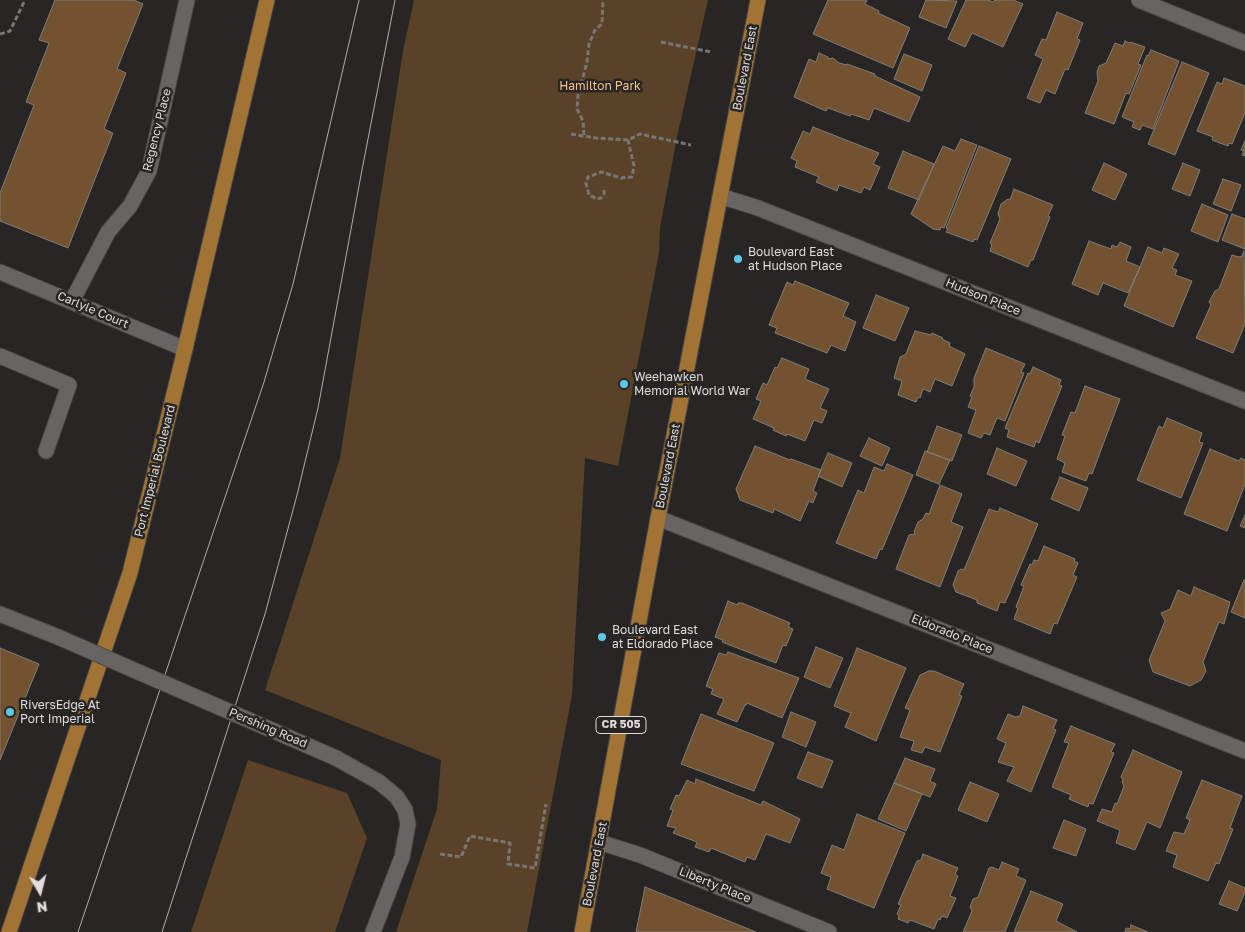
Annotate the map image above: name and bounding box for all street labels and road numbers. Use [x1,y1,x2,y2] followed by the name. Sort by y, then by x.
[730,24,760,112] street label: Boulevard East
[140,87,174,173] street label: Regency Place
[943,275,1023,319] street label: Hudson Place
[55,289,131,331] street label: Carlyle Court
[132,403,178,539] street label: Port Imperial Boulevard
[653,422,683,510] street label: Boulevard East
[909,611,995,657] street label: Eldorado Place
[227,705,309,751] street label: Pershing Road
[596,716,646,734] road number: CR 505
[580,820,610,908] street label: Boulevard East
[677,864,753,906] street label: Liberty Place

